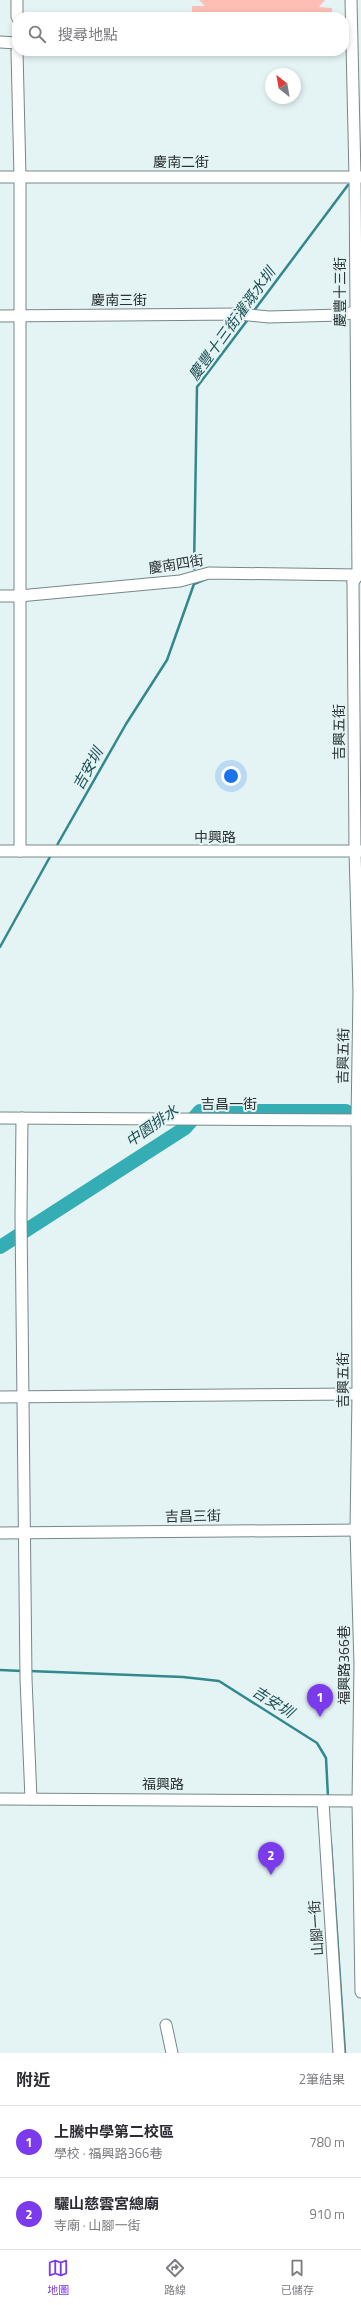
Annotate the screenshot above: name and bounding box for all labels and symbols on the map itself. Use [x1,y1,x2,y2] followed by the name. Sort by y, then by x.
[265,68,301,104] north arrow
[153,151,209,172] street label: 慶南二街
[329,257,350,327] street label: 慶豐十三街
[183,261,282,385] water label: 慶豐十三街灌溉水圳
[91,289,147,310] street label: 慶南三街
[147,549,205,578] street label: 慶南四街
[328,704,349,760] street label: 吉興五街
[67,742,109,794] water label: 吉安圳
[221,766,241,786] your location
[194,826,236,847] street label: 中興路
[332,1028,353,1084] street label: 吉興五街
[201,1093,257,1114] street label: 吉昌一街
[121,1098,184,1152] water label: 中園排水
[332,1352,353,1408] street label: 吉興五街
[165,1505,221,1526] street label: 吉昌三街
[333,1625,354,1705] street label: 福興路366巷
[248,1680,300,1724] water label: 吉安圳
[307,1684,333,1717] pin: 1
[142,1773,184,1794] street label: 福興路
[258,1842,284,1875] pin: 2
[303,1899,328,1957] street label: 山腳一街

